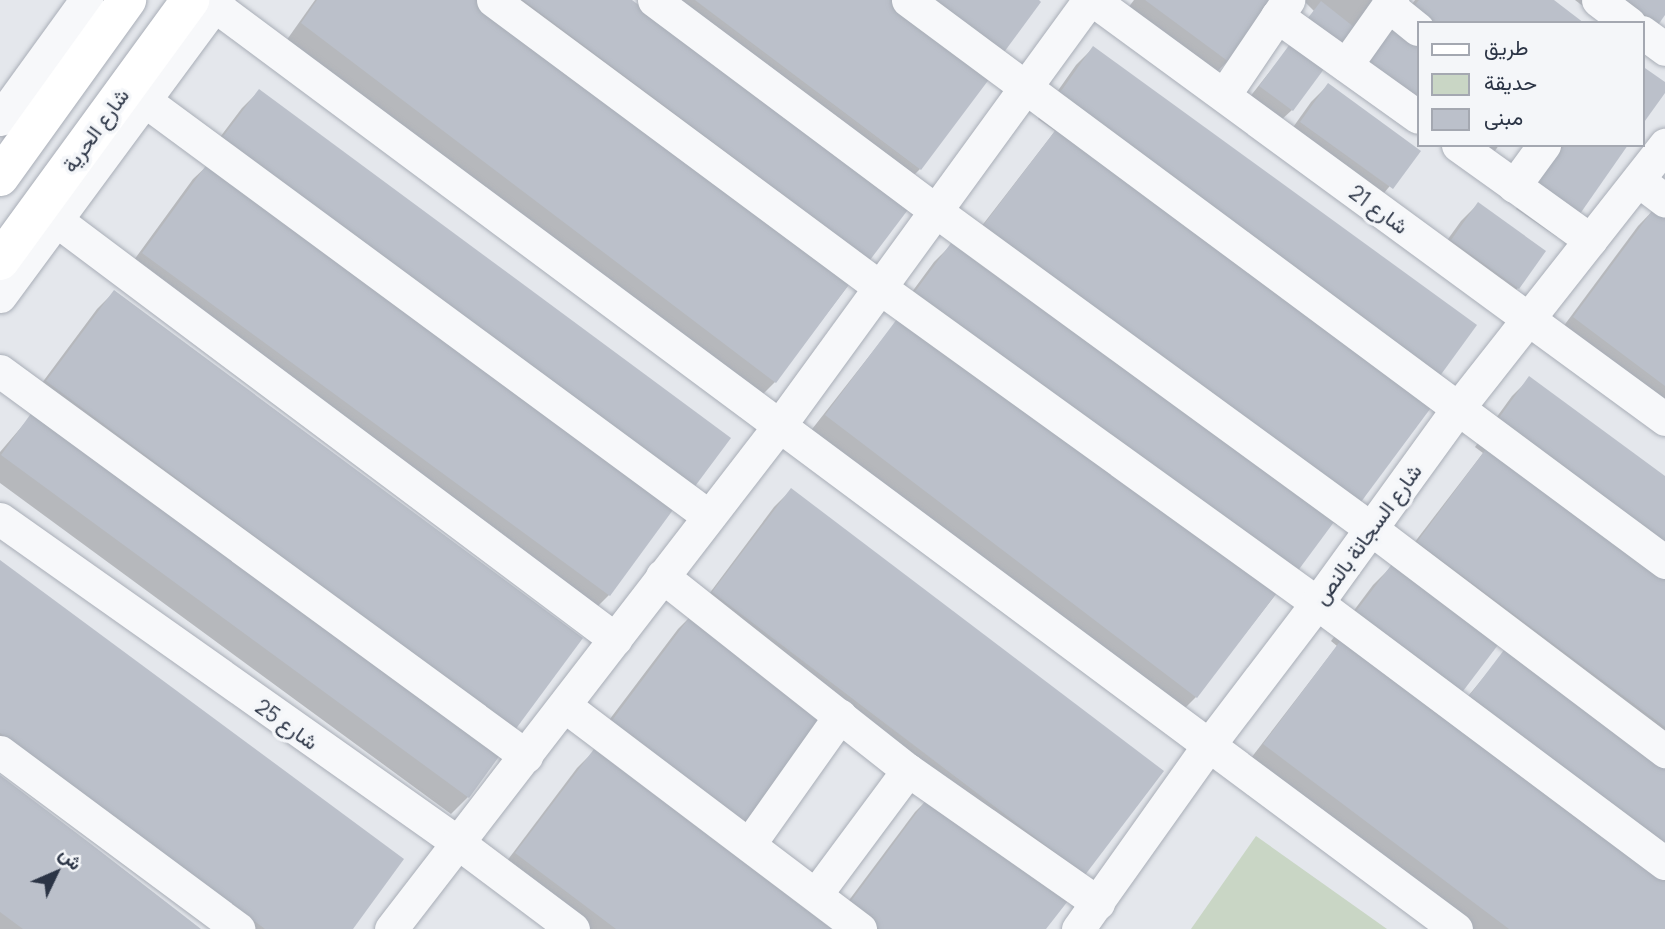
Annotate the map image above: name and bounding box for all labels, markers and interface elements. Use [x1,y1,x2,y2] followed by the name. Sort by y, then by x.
[1416,21,1644,147] legend
[1484,33,1529,61] text: طريق
[1484,68,1537,96] text: حديقة
[56,83,134,177] street label: شارع الحرية
[1484,103,1523,131] text: مبنى
[1345,179,1413,239] street label: شارع 21
[1308,459,1426,609] street label: شارع السجانة بالنص
[251,693,323,755] street label: شارع 25
[21,838,91,908] north arrow
[54,841,88,876] text: ش

